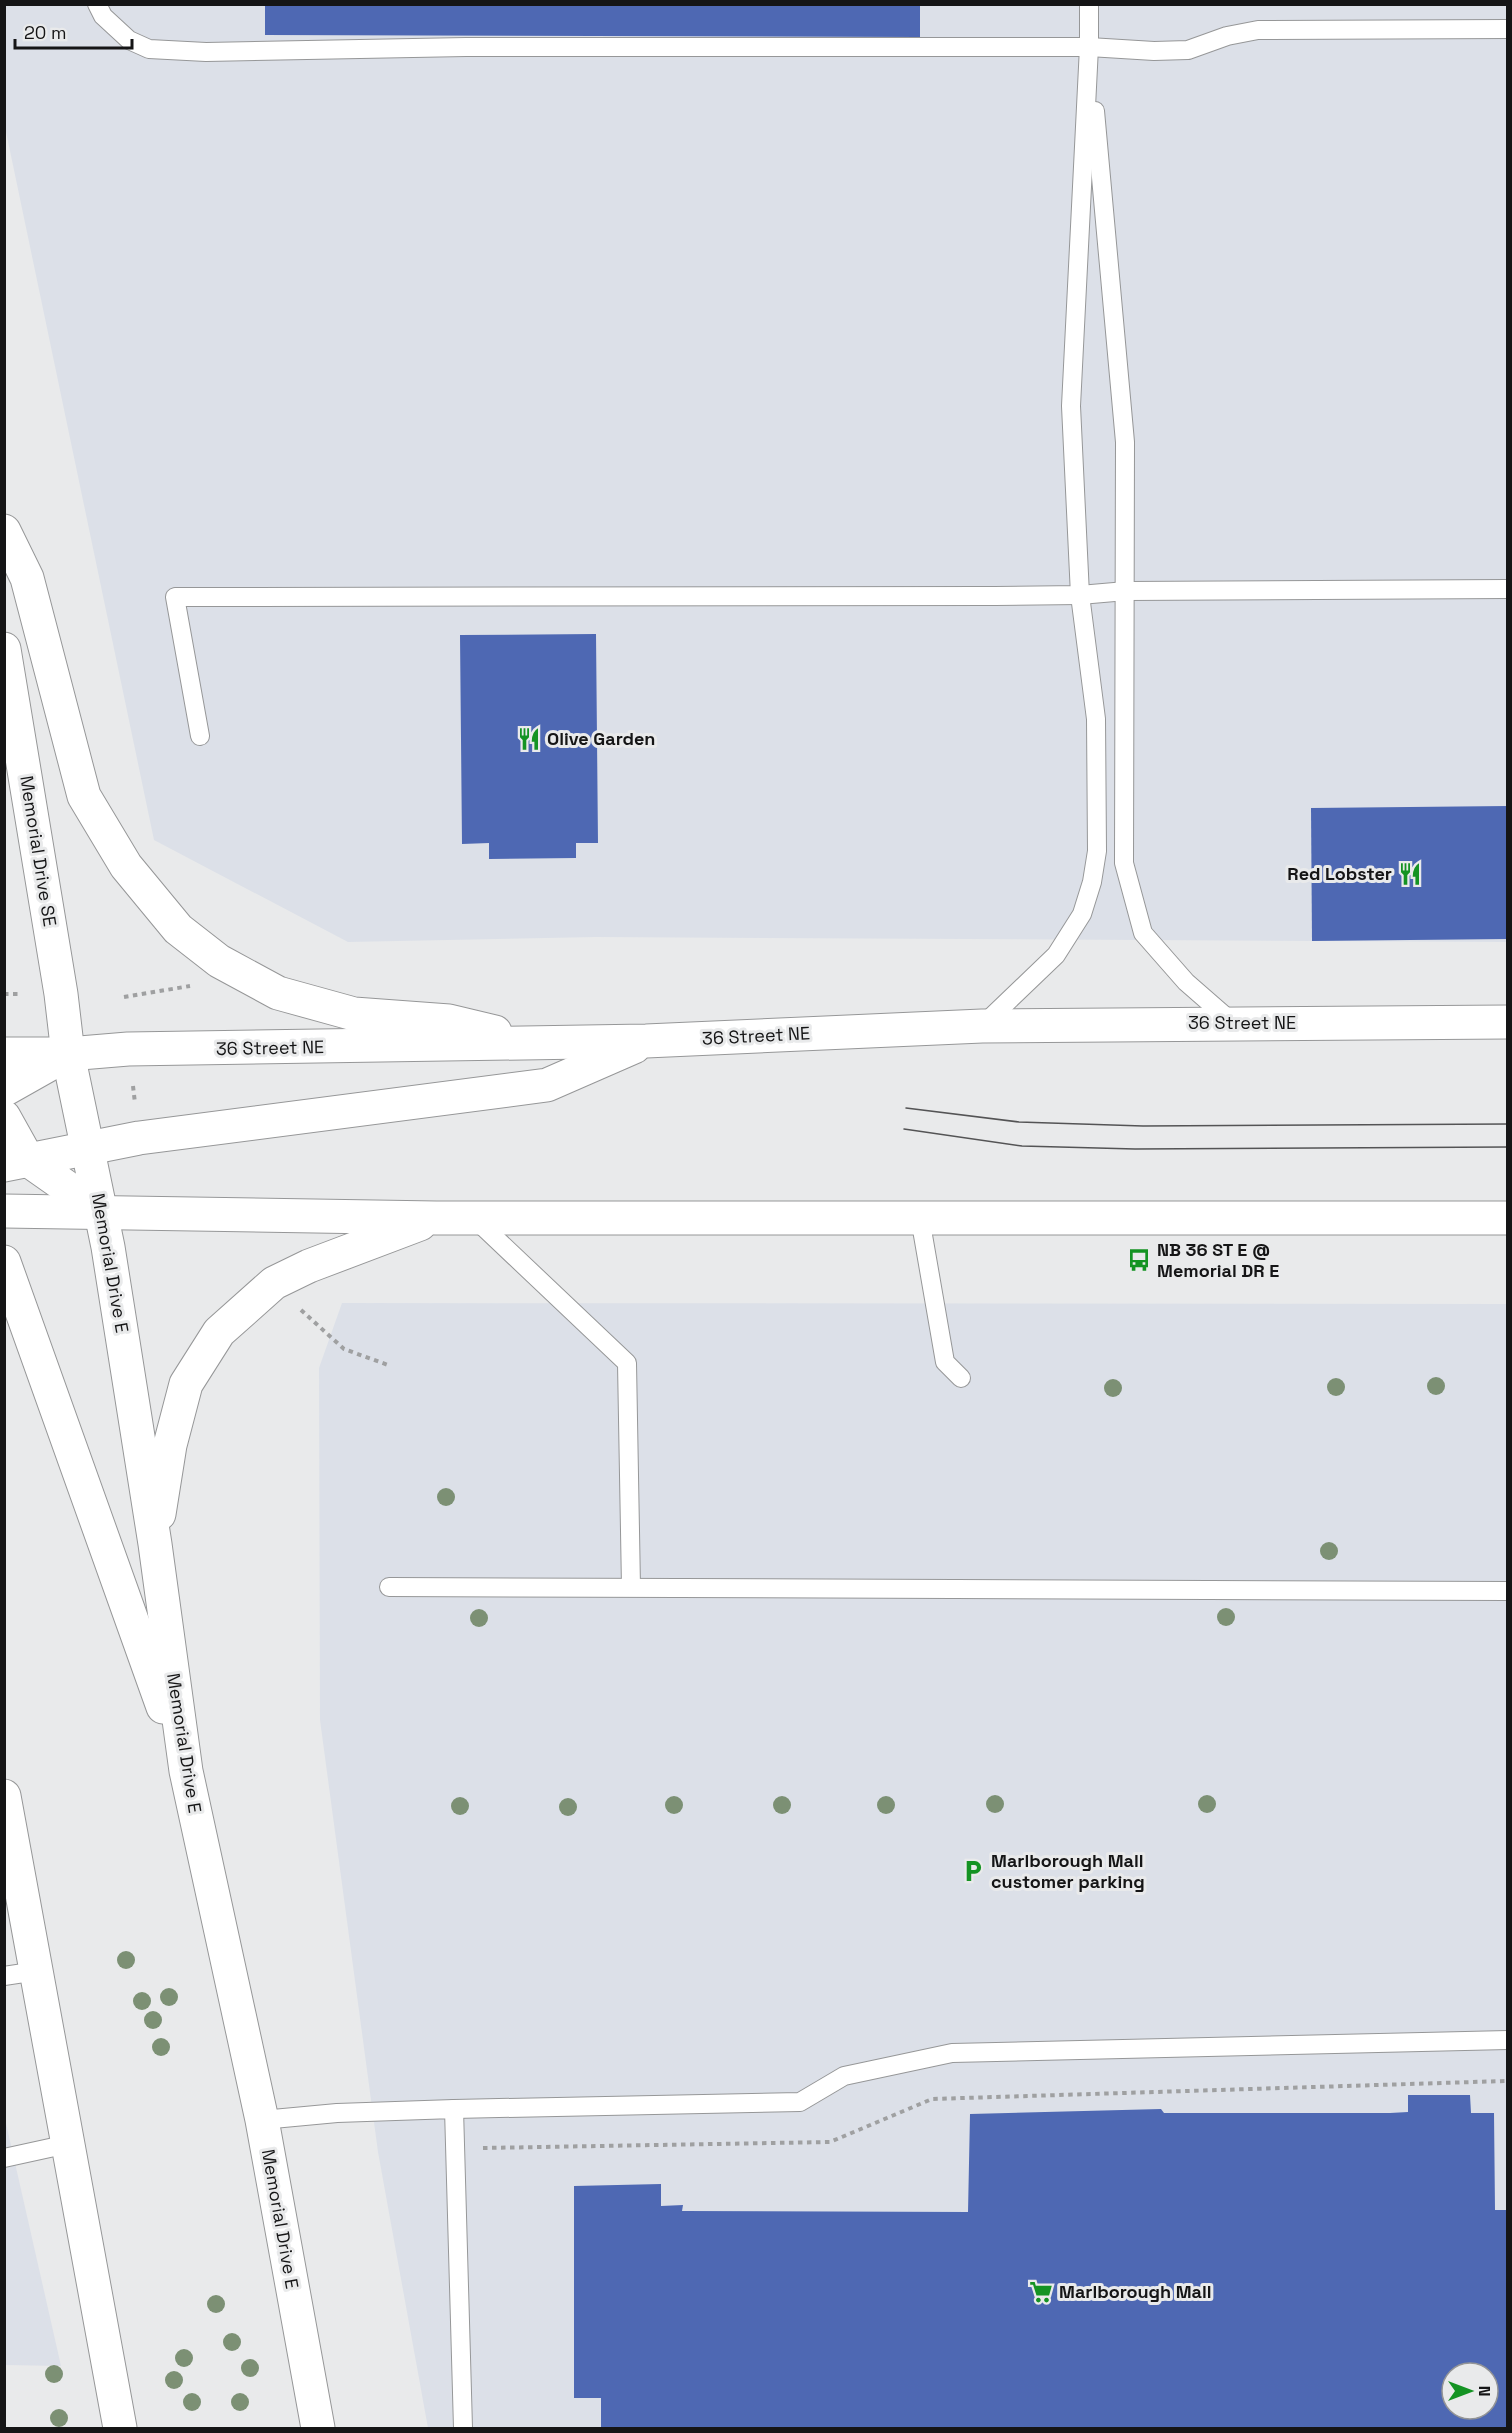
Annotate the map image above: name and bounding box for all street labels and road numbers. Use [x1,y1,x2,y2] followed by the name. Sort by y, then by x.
[15,774,62,928] street label: Memorial Drive SE
[1188,1011,1296,1034] street label: 36 Street NE
[701,1021,811,1050] street label: 36 Street NE
[216,1035,324,1060] street label: 36 Street NE
[87,1191,134,1334] street label: Memorial Drive E
[162,1671,207,1814] street label: Memorial Drive E
[257,2147,304,2290] street label: Memorial Drive E

